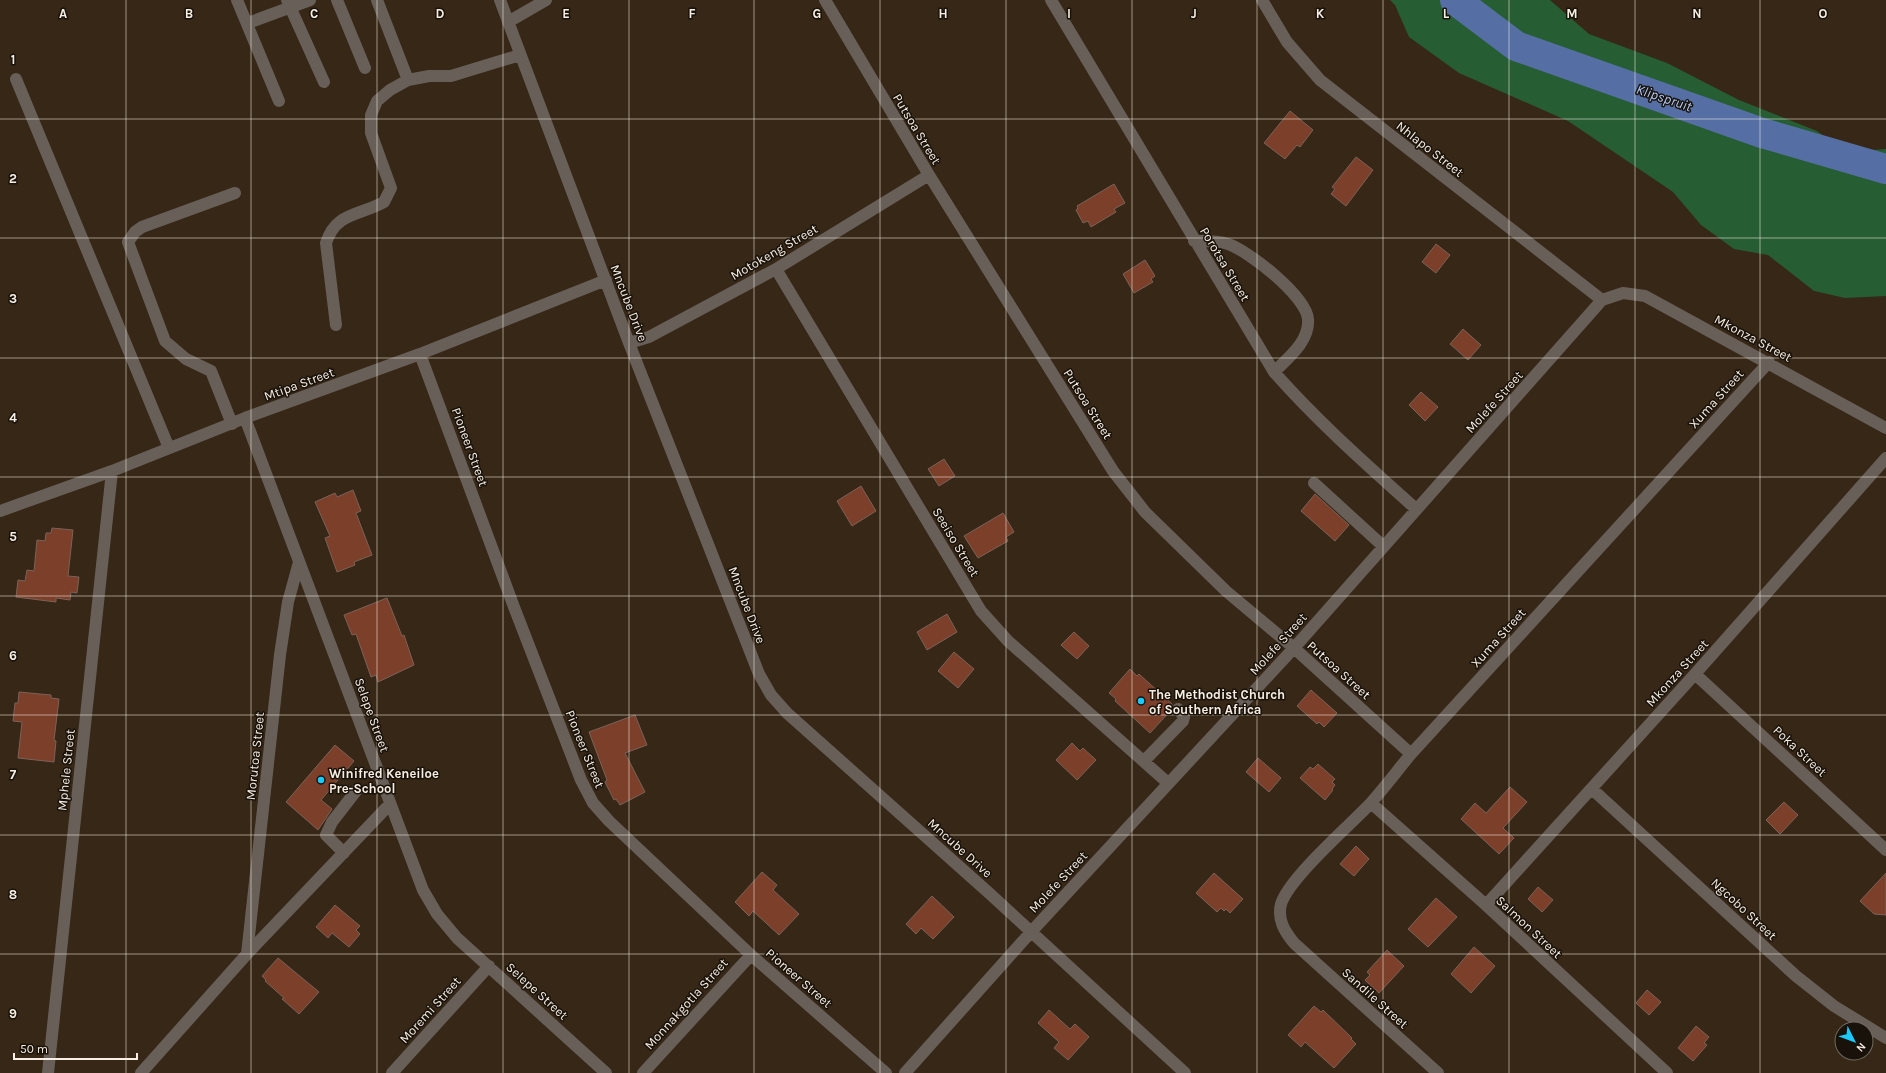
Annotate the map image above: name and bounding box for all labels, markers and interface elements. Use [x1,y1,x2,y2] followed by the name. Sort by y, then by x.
[59,6,67,21] text: A
[185,6,193,21] text: B
[310,6,318,21] text: C
[436,6,445,21] text: D
[562,6,570,21] text: E
[688,6,696,21] text: F
[813,6,821,21] text: G
[938,6,948,21] text: H
[1067,6,1071,21] text: I
[1191,6,1197,21] text: J
[1316,6,1325,21] text: K
[1443,6,1450,21] text: L
[1566,6,1578,21] text: M
[1692,6,1702,21] text: N
[1819,6,1828,21] text: O
[11,52,15,67] text: 1
[1634,81,1694,115] water label: Klipspruit
[890,91,944,167] street label: Putsoa Street
[1393,118,1467,180] street label: Nhlapo Street
[9,171,17,186] text: 2
[728,221,820,283] street label: Motokeng Street
[1197,224,1253,304] street label: Porotsa Street
[607,262,651,344] street label: Mncube Drive
[9,291,17,306] text: 3
[1712,311,1794,365] street label: Mkonza Street
[262,364,336,404] street label: Mtipa Street
[1060,366,1116,442] street label: Putsoa Street
[1686,366,1747,432] street label: Xuma Street
[1462,368,1526,436] street label: Molefe Street
[449,406,491,489] street label: Pioneer Street
[9,410,17,425] text: 4
[930,505,983,579] street label: Seeiso Street
[9,529,17,544] text: 5
[725,564,769,646] street label: Mncube Drive
[1468,605,1529,671] street label: Xuma Street
[1246,610,1310,678] street label: Molefe Street
[1643,636,1711,710] street label: Mkonza Street
[1304,638,1374,702] street label: Putsoa Street
[9,648,17,663] text: 6
[352,676,392,754] street label: Selepe Street
[1149,687,1285,717] place label: The Methodist Church of Southern Africa
[1136,696,1146,706] marker: The Methodist Church of Southern Africa
[563,708,608,790] street label: Pioneer Street
[243,711,267,801] street label: Morutoa Street
[1770,722,1830,780] street label: Poka Street
[54,728,78,812] street label: Mphele Street
[329,766,439,796] place label: Winifred Keneiloe Pre-School
[10,767,17,782] text: 7
[316,775,326,785] marker: Winifred Keneiloe Pre-School
[925,815,995,881] street label: Mncube Drive
[1026,848,1090,916] street label: Molefe Street
[1708,875,1780,943] street label: Ngcobo Street
[9,887,17,902] text: 8
[1493,893,1565,961] street label: Salmon Street
[763,945,835,1011] street label: Pioneer Street
[641,955,731,1053] street label: Monnakgotla Street
[503,959,571,1023] street label: Selepe Street
[1339,964,1411,1032] street label: Sandile Street
[396,974,464,1046] street label: Moremi Street
[9,1006,17,1021] text: 9
[1834,1021,1874,1061] north arrow
[14,1035,137,1061] scale bar
[1854,1040,1869,1055] text: N
[20,1042,48,1056] text: 50 m

